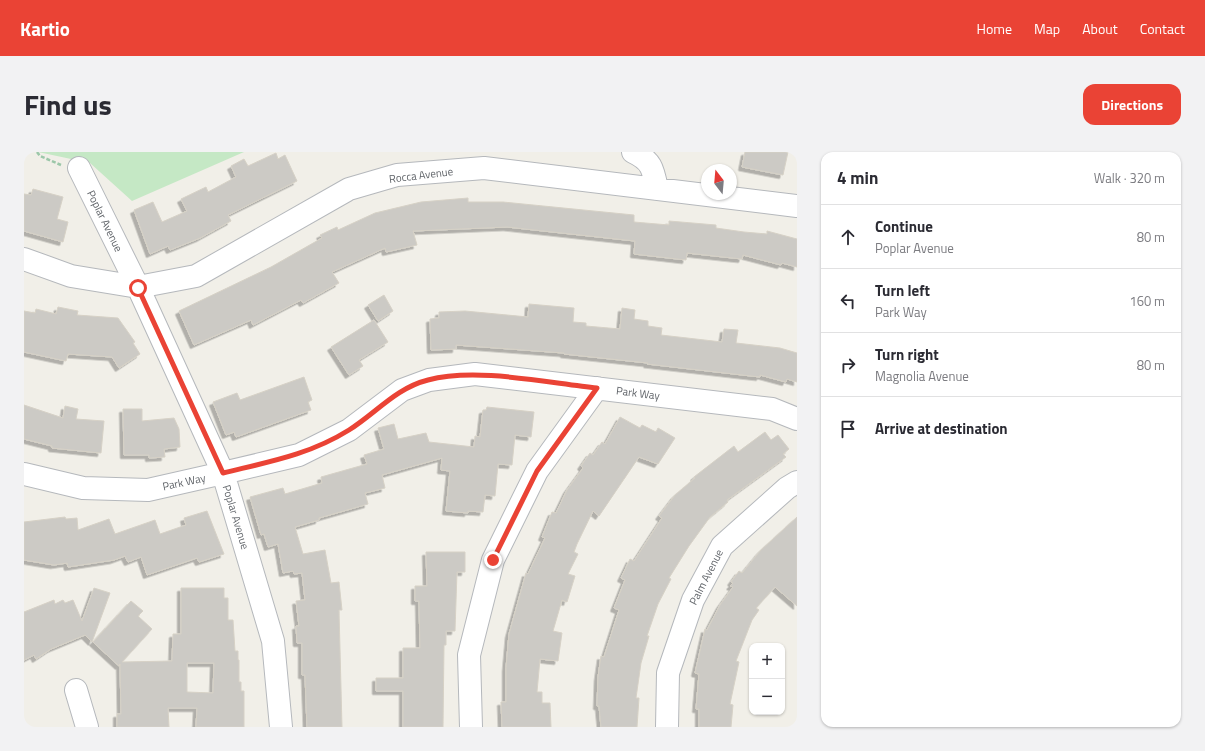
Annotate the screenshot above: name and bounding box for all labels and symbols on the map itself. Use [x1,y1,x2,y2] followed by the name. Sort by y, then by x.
[388,163,454,187] street label: Rocca Avenue
[701,164,737,200] north arrow
[83,187,127,255] street label: Poplar Avenue
[129,279,147,297] route start
[615,382,661,404] street label: Park Way
[161,469,208,494] street label: Park Way
[219,483,254,552] street label: Poplar Avenue
[685,546,727,608] street label: Palm Avenue
[484,551,502,569] route end

